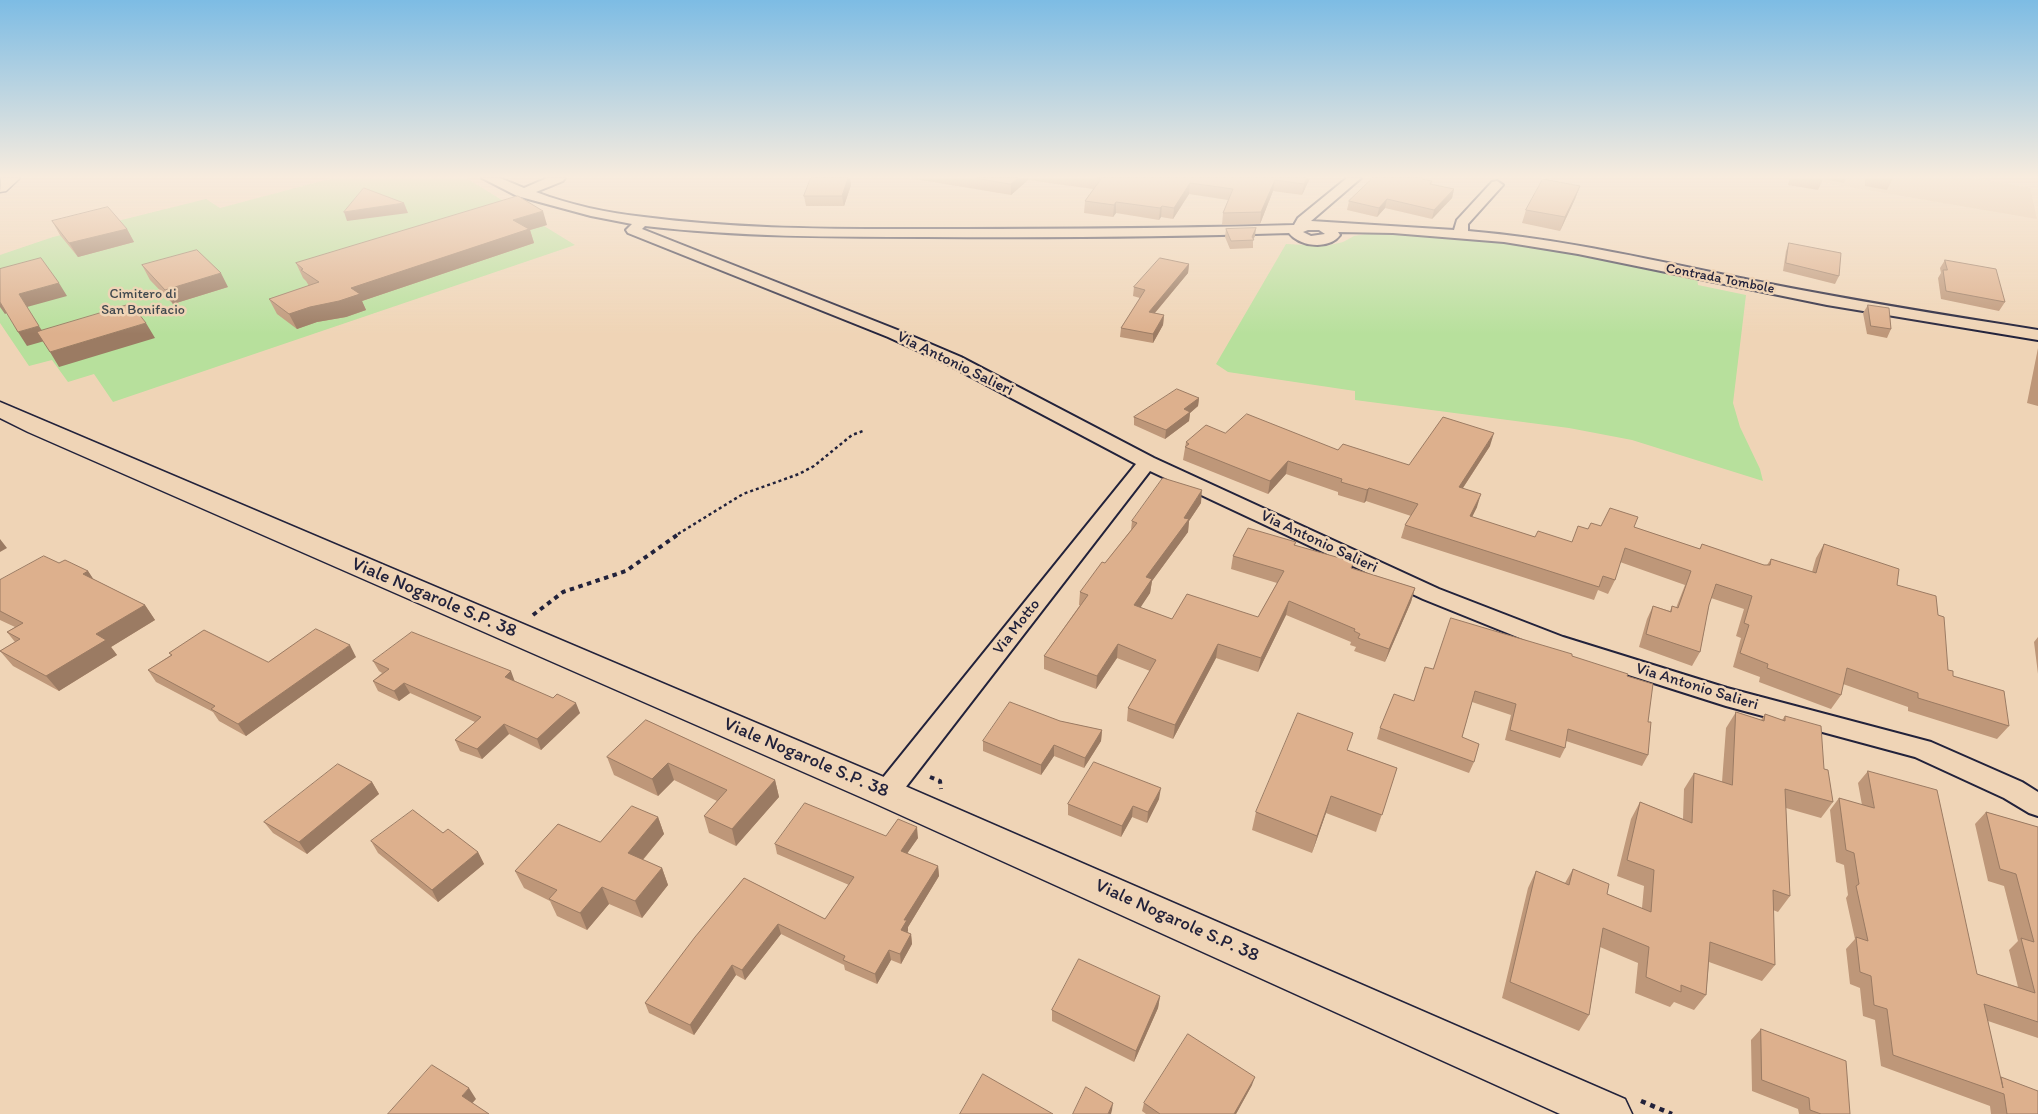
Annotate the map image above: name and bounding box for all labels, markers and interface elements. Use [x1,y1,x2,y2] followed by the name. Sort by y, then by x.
[1664,260,1776,298] street label: Contrada Tombole
[101,286,185,318] park label: Cimitero di San Bonifacio
[894,328,1016,400] street label: Via Antonio Salieri
[1257,506,1381,578] street label: Via Antonio Salieri
[348,553,520,643] street label: Viale Nogarole S.P. 38
[989,595,1045,659] street label: Via Motto
[1633,659,1761,715] street label: Via Antonio Salieri
[720,713,892,803] street label: Viale Nogarole S.P. 38
[1091,875,1263,967] street label: Viale Nogarole S.P. 38

